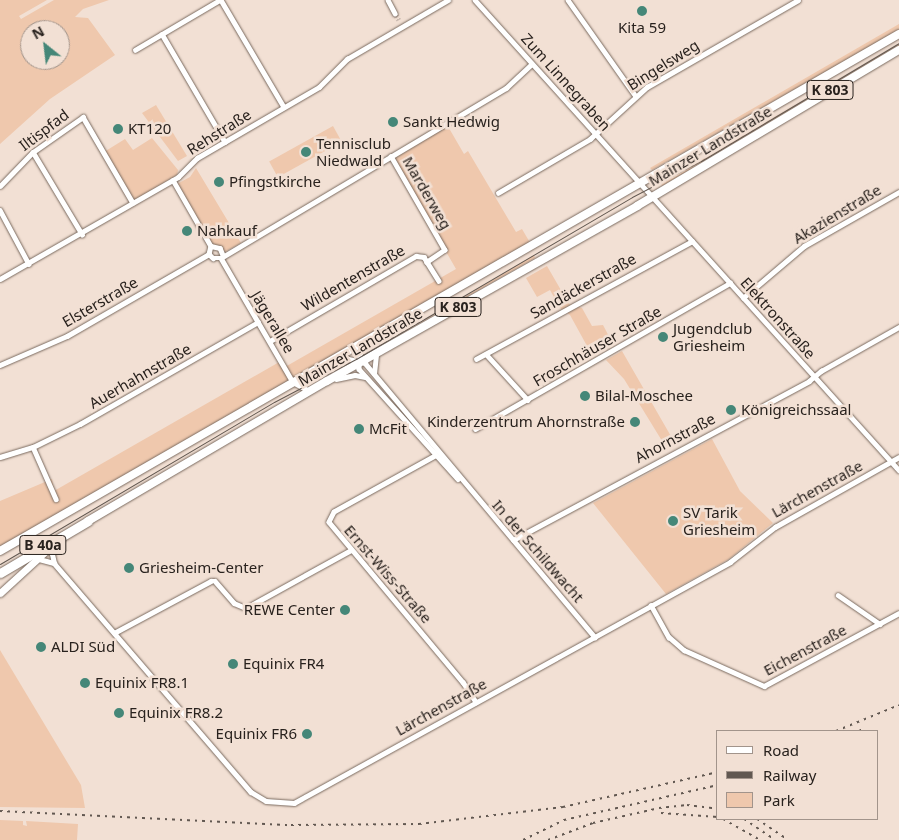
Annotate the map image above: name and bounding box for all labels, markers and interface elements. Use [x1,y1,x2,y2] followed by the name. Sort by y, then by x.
[636,5,648,17] marker: Kita 59
[618,19,666,37] place label: Kita 59
[20,20,70,70] north arrow
[28,21,48,43] text: N
[517,30,615,134] street label: Zum Linnegraben
[624,36,702,94] street label: Bingelsweg
[806,78,854,102] road number: K 803
[645,102,775,190] street label: Mainzer Landstraße
[184,105,254,159] street label: Rehstraße
[16,106,72,154] street label: Iltispfad
[403,113,500,131] place label: Sankt Hedwig
[387,116,399,128] marker: Sankt Hedwig
[128,120,171,138] place label: KT120
[112,123,124,135] marker: KT120
[316,134,391,169] place label: Tennisclub Niedwald
[300,146,312,158] marker: Tennisclub Niedwald
[399,153,455,233] street label: Marderweg
[229,173,321,191] place label: Pfingstkirche
[213,176,225,188] marker: Pfingstkirche
[790,181,884,247] street label: Akazienstraße
[197,222,257,240] place label: Nahkauf
[181,225,193,237] marker: Nahkauf
[298,241,408,315] street label: Wildentenstraße
[527,249,639,323] street label: Sandäckerstraße
[59,273,141,331] street label: Elsterstraße
[737,274,819,362] street label: Elektronstraße
[247,288,299,356] street label: Jägerallee
[434,296,482,318] road number: K 803
[530,302,664,390] street label: Froschhäuser Straße
[295,304,425,390] street label: Mainzer Landstraße
[673,319,752,354] place label: Jugendclub Griesheim
[657,331,669,343] marker: Jugendclub Griesheim
[86,340,194,412] street label: Auerhahnstraße
[595,387,693,405] place label: Bilal-Moschee
[579,390,591,402] marker: Bilal-Moschee
[741,401,851,419] place label: Königreichssaal
[725,404,737,416] marker: Königreichssaal
[632,409,718,467] street label: Ahornstraße
[427,413,625,431] place label: Kinderzentrum Ahornstraße
[629,416,641,428] marker: Kinderzentrum Ahornstraße
[369,420,407,438] place label: McFit
[353,423,365,435] marker: McFit
[768,457,866,521] street label: Lärchenstraße
[489,496,587,606] street label: In der Schildwacht
[683,503,755,538] place label: SV Tarik Griesheim
[667,515,679,527] marker: SV Tarik Griesheim
[340,521,436,627] street label: Ernst-Wiss-Straße
[19,534,67,556] road number: B 40a
[139,559,263,577] place label: Griesheim-Center
[123,562,135,574] marker: Griesheim-Center
[244,601,335,619] place label: REWE Center
[339,604,351,616] marker: REWE Center
[760,621,850,679] street label: Eichenstraße
[51,638,115,656] place label: ALDI Süd
[35,641,47,653] marker: ALDI Süd
[243,655,324,673] place label: Equinix FR4
[227,658,239,670] marker: Equinix FR4
[95,674,189,692] place label: Equinix FR8.1
[392,675,490,739] street label: Lärchenstraße
[79,677,91,689] marker: Equinix FR8.1
[129,704,223,722] place label: Equinix FR8.2
[113,707,125,719] marker: Equinix FR8.2
[216,725,297,743] place label: Equinix FR6
[301,728,313,740] marker: Equinix FR6
[716,730,879,820] legend
[763,740,799,760] text: Road
[763,765,816,785] text: Railway
[763,790,795,810] text: Park

